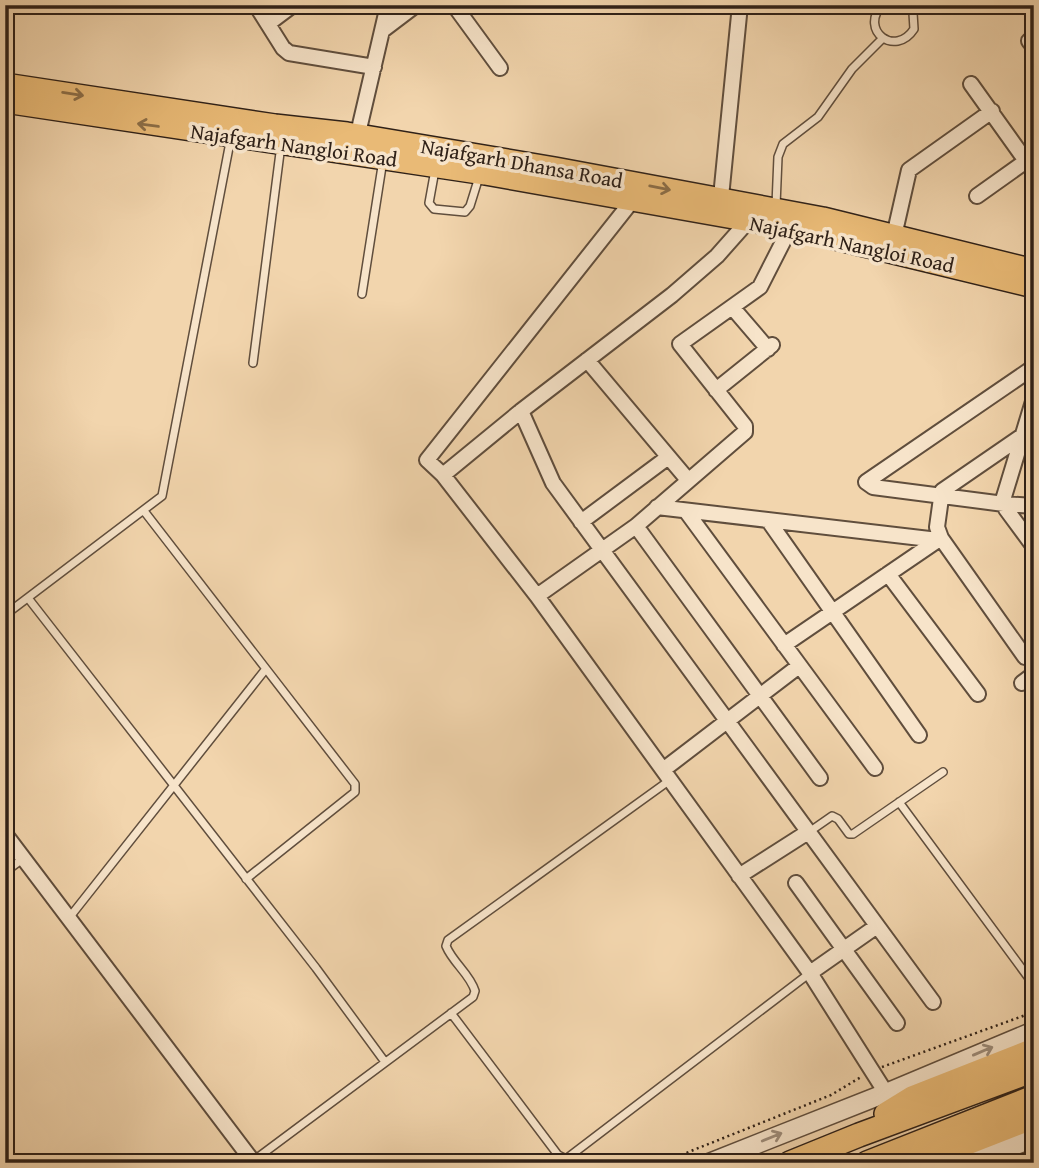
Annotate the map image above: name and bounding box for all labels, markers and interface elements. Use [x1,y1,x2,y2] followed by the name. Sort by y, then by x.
[61,88,84,101] one-way arrow
[189,115,400,175] street label: Najafgarh Nangloi Road
[137,118,160,131] one-way arrow
[419,130,626,196] street label: Najafgarh Dhansa Road
[648,182,671,196] one-way arrow
[747,207,958,281] street label: Najafgarh Nangloi Road
[972,1044,993,1057] one-way arrow
[761,1130,783,1143] one-way arrow

